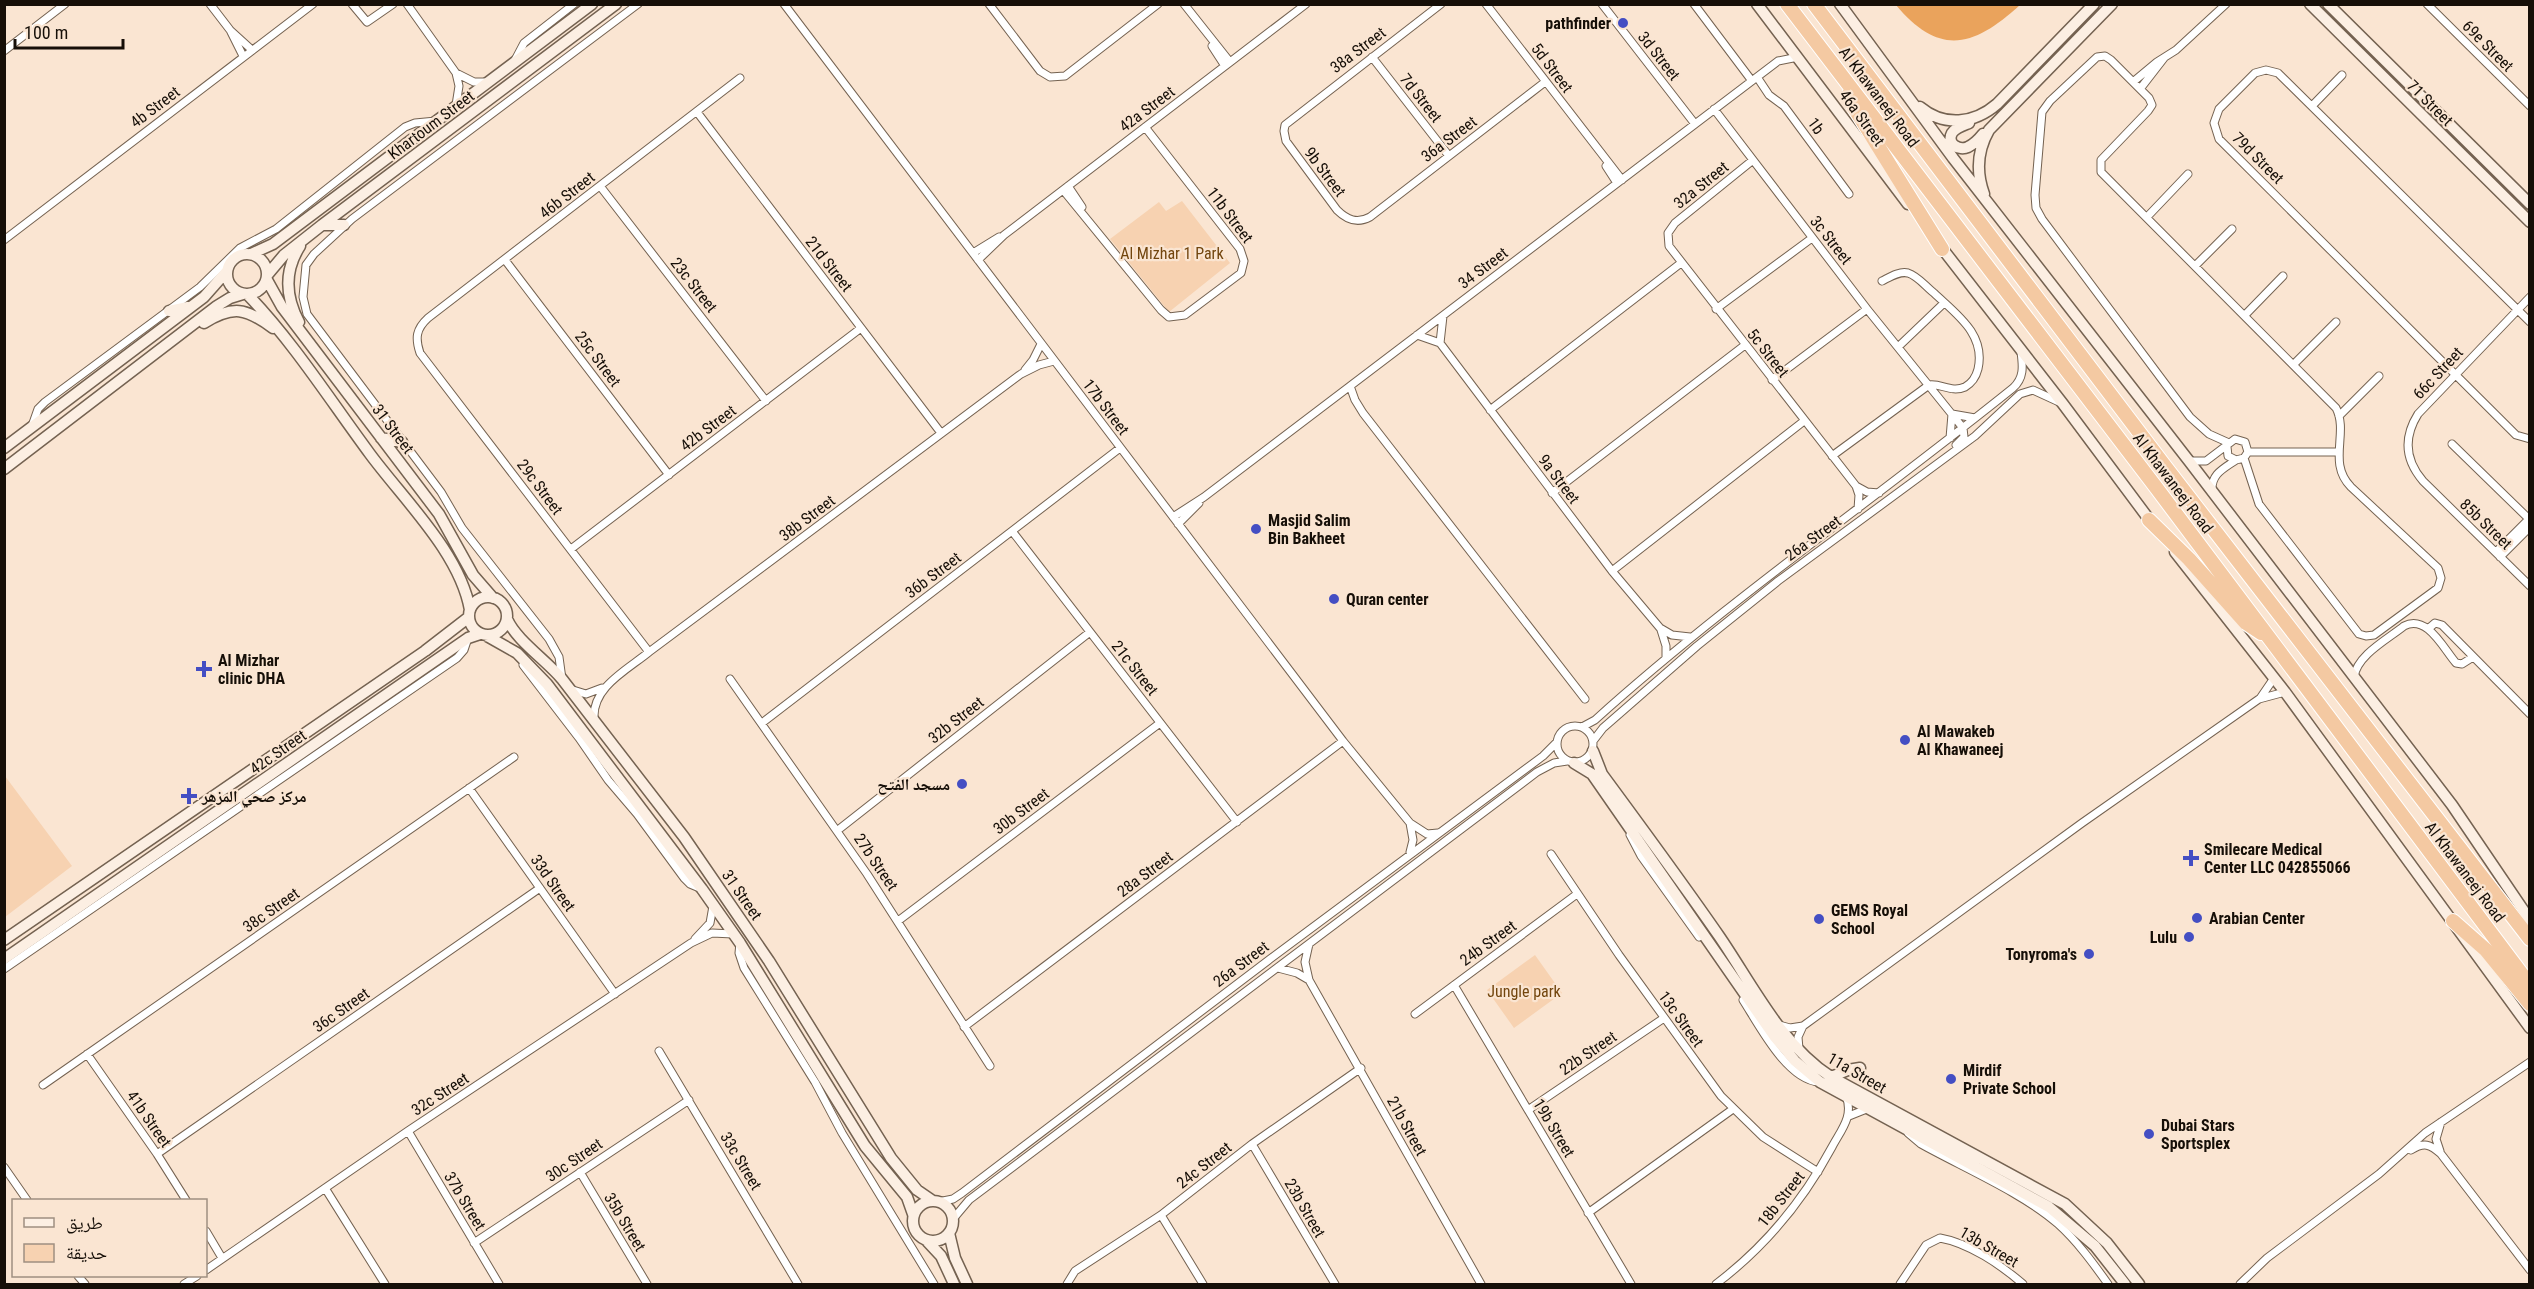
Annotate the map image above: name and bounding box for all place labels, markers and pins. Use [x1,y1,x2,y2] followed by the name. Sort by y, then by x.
[1545,14,1611,33] place label: pathfinder
[1616,16,1630,30] marker: pathfinder
[1268,511,1351,548] place label: Masjid Salim Bin Bakheet
[1249,522,1263,536] marker: Masjid Salim Bin Bakheet
[1346,590,1428,609] place label: Quran center
[1327,592,1341,606] marker: Quran center
[218,651,285,688] place label: Al Mizhar clinic DHA
[195,660,213,678] marker: Al Mizhar clinic DHA
[1917,722,2003,759] place label: Al Mawakeb Al Khawaneej
[1898,733,1912,747] marker: Al Mawakeb Al Khawaneej
[877,775,950,795] place label: مسجد الفتح
[955,777,969,791] marker: مسجد الفتح
[180,787,198,805] marker: مركز صحي المزهر
[201,787,306,808] place label: مركز صحي المزهر
[2204,840,2351,877] place label: Smilecare Medical Center LLC 042855066
[2182,849,2200,867] marker: Smilecare Medical Center LLC 042855066
[1831,901,1908,938] place label: GEMS Royal School
[2209,909,2305,928] place label: Arabian Center
[2190,911,2204,925] marker: Arabian Center
[1812,912,1826,926] marker: GEMS Royal School
[2150,928,2177,947] place label: Lulu
[2182,930,2196,944] marker: Lulu
[2006,945,2077,964] place label: Tonyroma's
[2082,947,2096,961] marker: Tonyroma's
[1963,1061,2056,1098] place label: Mirdif Private School
[1944,1072,1958,1086] marker: Mirdif Private School
[2161,1116,2235,1153] place label: Dubai Stars Sportsplex
[2142,1127,2156,1141] marker: Dubai Stars Sportsplex

